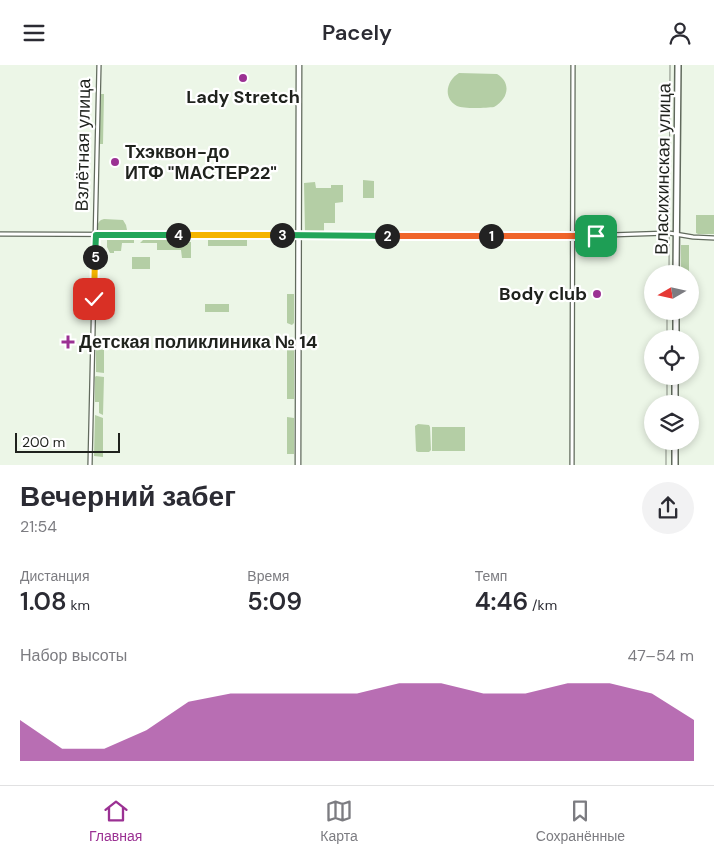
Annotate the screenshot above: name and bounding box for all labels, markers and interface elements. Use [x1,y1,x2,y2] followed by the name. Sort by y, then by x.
[322,18,392,47] text: Pacely
[20,19,48,47] icon: menu
[666,19,694,47] icon: person
[237,72,249,84] marker: Lady Stretch
[70,77,96,212] street label: Взлётная улица
[650,82,677,255] street label: Власихинская улица
[186,85,300,109] place label: Lady Stretch
[125,140,277,185] place label: Тхэквон-до ИТФ "МАСТЕР22"
[109,156,121,168] marker: Тхэквон-до ИТФ "МАСТЕР22"
[575,215,617,257] pin
[582,222,610,250] icon: arrive
[166,223,190,247] pin: 4
[270,223,294,247] pin: 3
[374,223,400,249] pin: 2
[478,223,504,249] pin: 1
[174,226,183,244] text: 4
[278,226,287,244] text: 3
[383,227,392,245] text: 2
[489,227,494,245] text: 1
[82,245,108,269] pin: 5
[91,248,100,266] text: 5
[644,265,699,320] north arrow
[644,265,699,450] map controls
[73,278,115,320] pin
[499,282,587,306] place label: Body club
[80,285,108,313] icon: check
[591,288,603,300] marker: Body club
[79,330,318,354] place label: Детская поликлиника № 14
[644,330,699,385] button: locate
[61,335,75,349] marker: Детская поликлиника № 14
[644,395,699,450] button: layers
[15,430,120,453] scale bar
[22,433,65,451] text: 200 m
[20,478,236,515] text: Вечерний забег
[642,482,694,534] button: share
[20,516,57,537] text: 21:54
[20,567,90,585] text: Дистанция
[247,567,289,585] text: Время
[475,567,507,585] text: Темп
[20,585,67,618] text: 1.08
[247,585,302,618] text: 5:09
[475,585,528,618] text: 4:46
[67,596,90,614] text: km
[528,596,557,614] text: /km
[20,645,127,666] text: Набор высоты
[628,645,694,666] text: 47–54 m
[89,797,142,845] tab: Главная
[320,797,358,845] tab: Карта
[536,797,625,845] tab: Сохранённые

